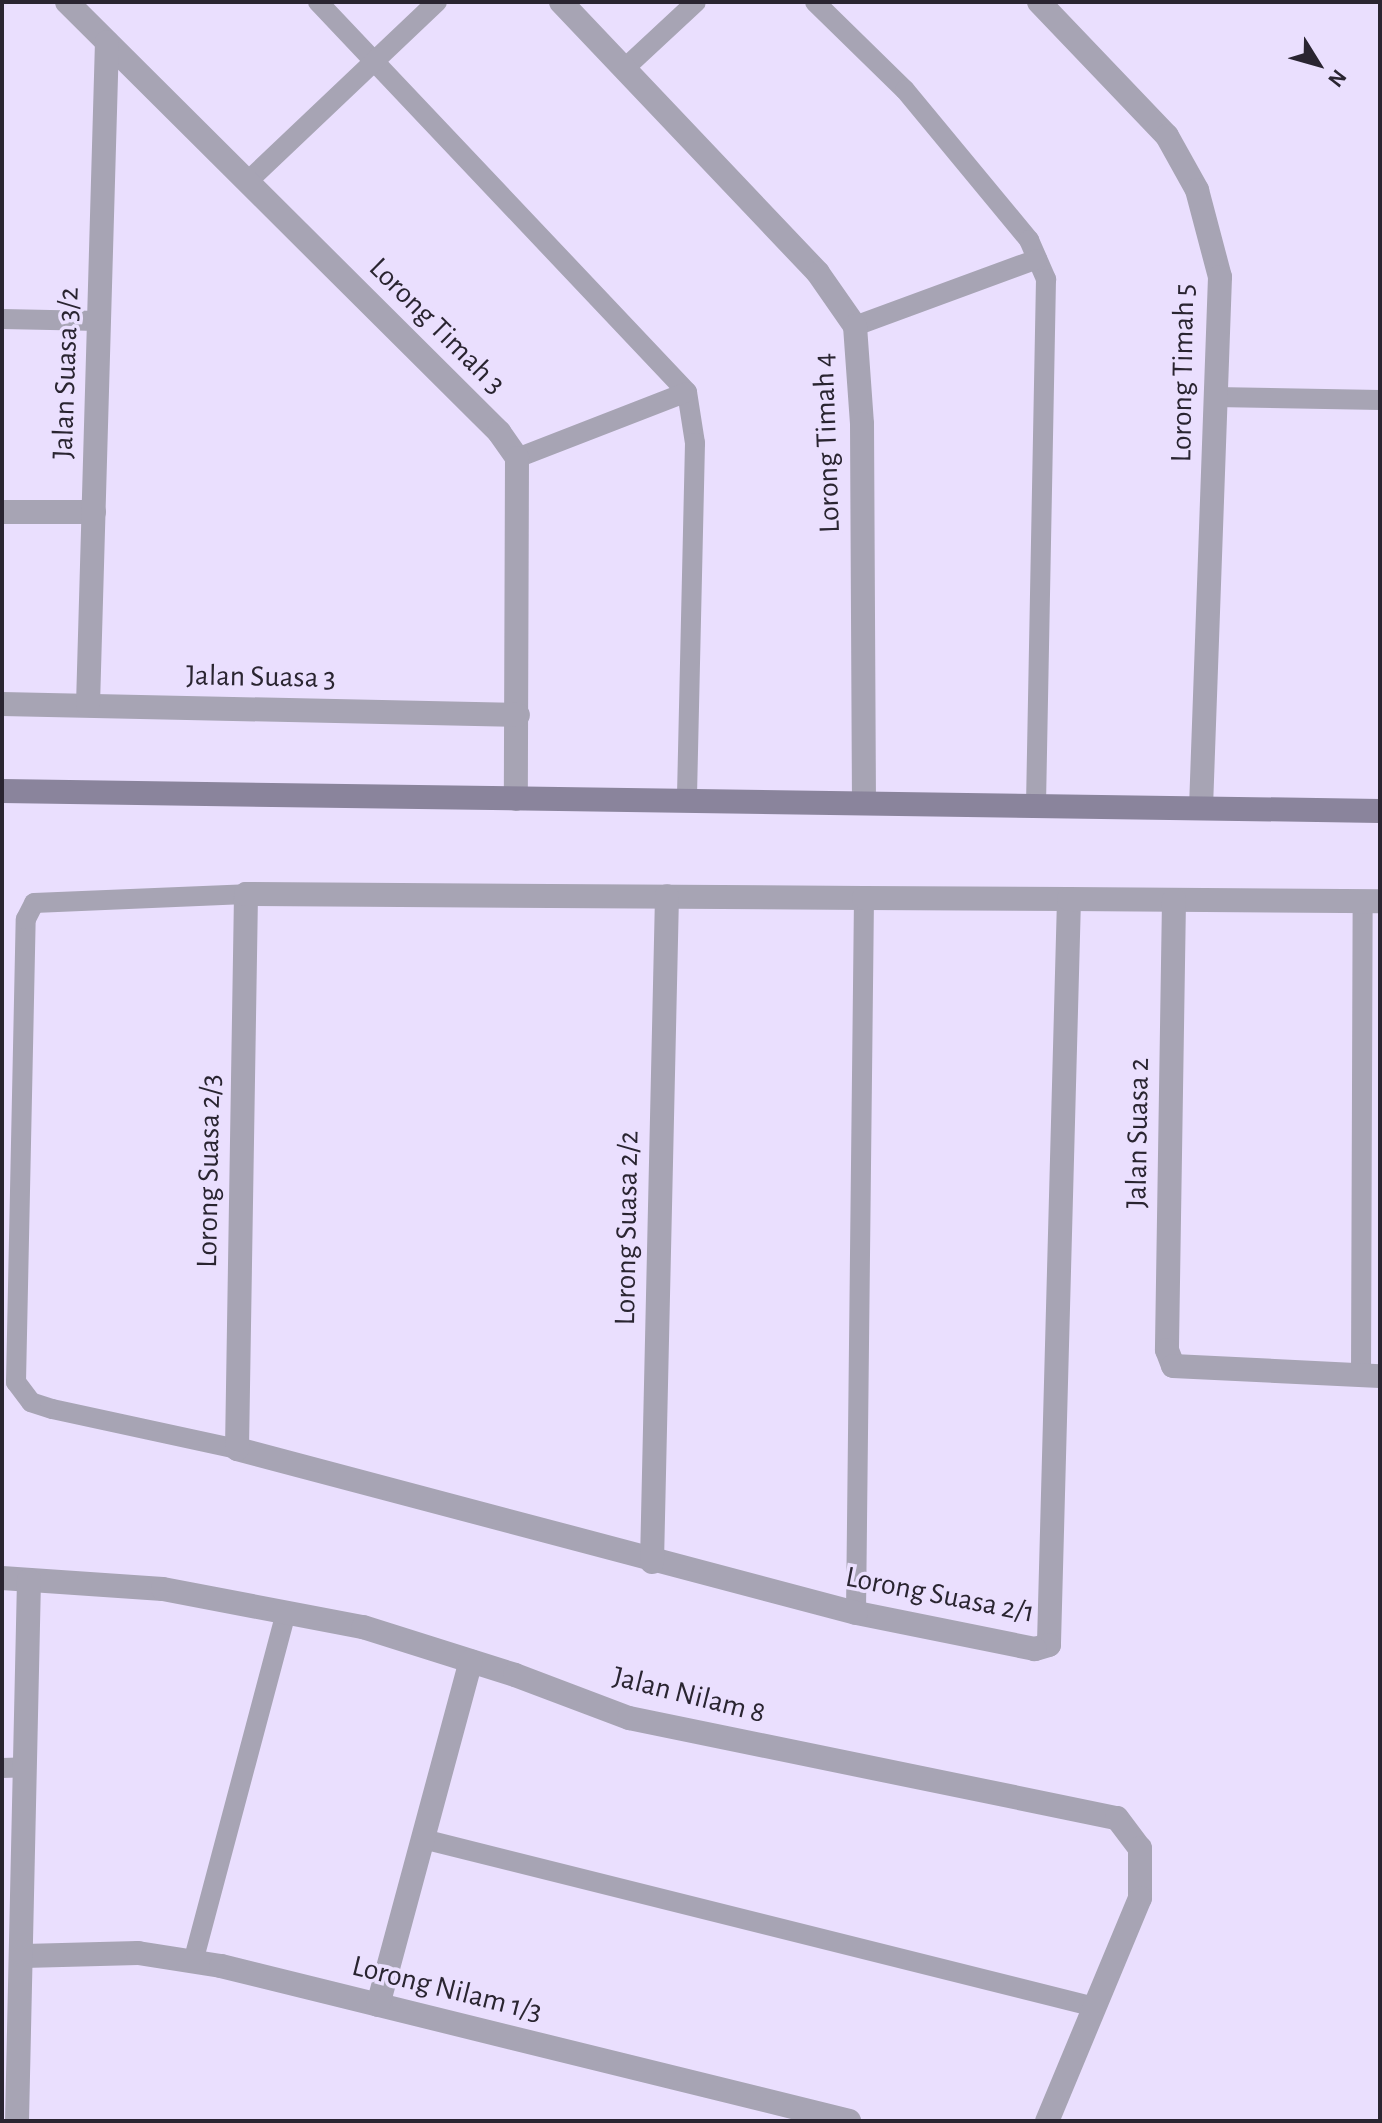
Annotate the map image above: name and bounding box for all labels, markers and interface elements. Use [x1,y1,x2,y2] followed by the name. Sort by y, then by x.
[1278,24,1358,104] north arrow
[1324,66,1351,91] text: N
[361,250,513,402] street label: Lorong Timah 3
[1163,283,1203,463] street label: Lorong Timah 5
[45,287,87,459] street label: Jalan Suasa 3/2
[806,352,848,534] street label: Lorong Timah 4
[186,658,336,696] street label: Jalan Suasa 3
[1119,1057,1157,1209] street label: Jalan Suasa 2
[189,1074,229,1268] street label: Lorong Suasa 2/3
[607,1130,647,1326] street label: Lorong Suasa 2/2
[843,1559,1037,1631] street label: Lorong Suasa 2/1
[609,1659,769,1731] street label: Jalan Nilam 8
[348,1948,546,2030] street label: Lorong Nilam 1/3

